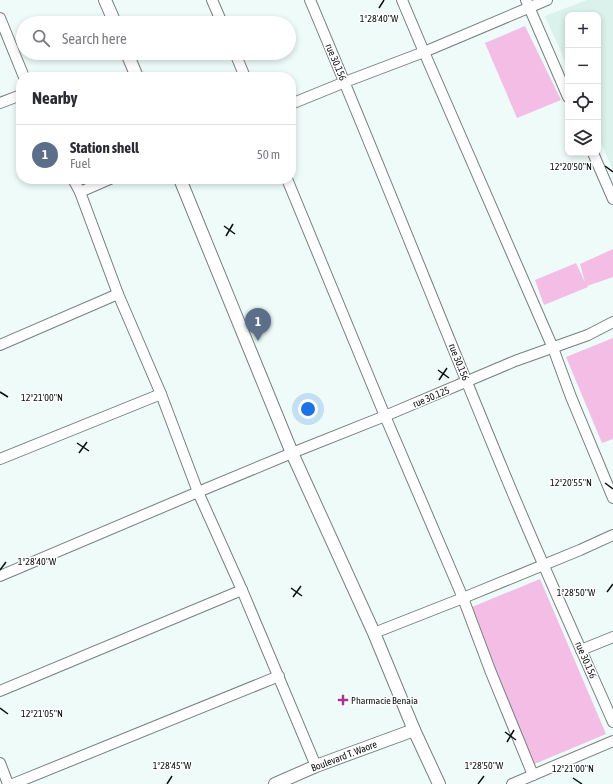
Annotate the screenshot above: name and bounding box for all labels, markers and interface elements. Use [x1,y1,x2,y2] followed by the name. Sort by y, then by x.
[565,12,601,156] map controls
[565,12,601,48] button: +
[360,13,399,24] text: 1°28'40"W
[16,16,296,60] search box
[30,27,52,49] icon: search
[62,30,127,47] text: Search here
[323,42,349,82] street label: rue 30.156
[565,48,601,84] button: −
[565,84,601,120] button: locate
[32,88,78,108] text: Nearby
[565,120,601,156] button: layers
[70,139,139,156] text: Station shell
[42,147,48,162] text: 1
[257,147,280,162] text: 50 m
[70,156,91,171] text: Fuel
[550,161,592,172] text: 12°20'50"N
[245,308,271,341] pin: 1
[447,342,472,382] street label: rue 30.156
[411,384,451,410] street label: rue 30.125
[21,392,63,403] text: 12°21'00"N
[298,399,318,419] your location
[550,477,592,488] text: 12°20'55"N
[18,556,57,567] text: 1°28'40"W
[557,587,596,598] text: 1°28'50"W
[573,640,599,680] street label: rue 30.156
[338,695,348,705] marker: Pharmacie Benaia
[351,695,418,706] place label: Pharmacie Benaia
[21,708,63,719] text: 12°21'05"N
[309,738,379,774] street label: Boulevard T. Waore
[153,760,192,771] text: 1°28'45"W
[465,760,504,771] text: 1°28'50"W
[552,763,594,774] text: 12°21'00"N

